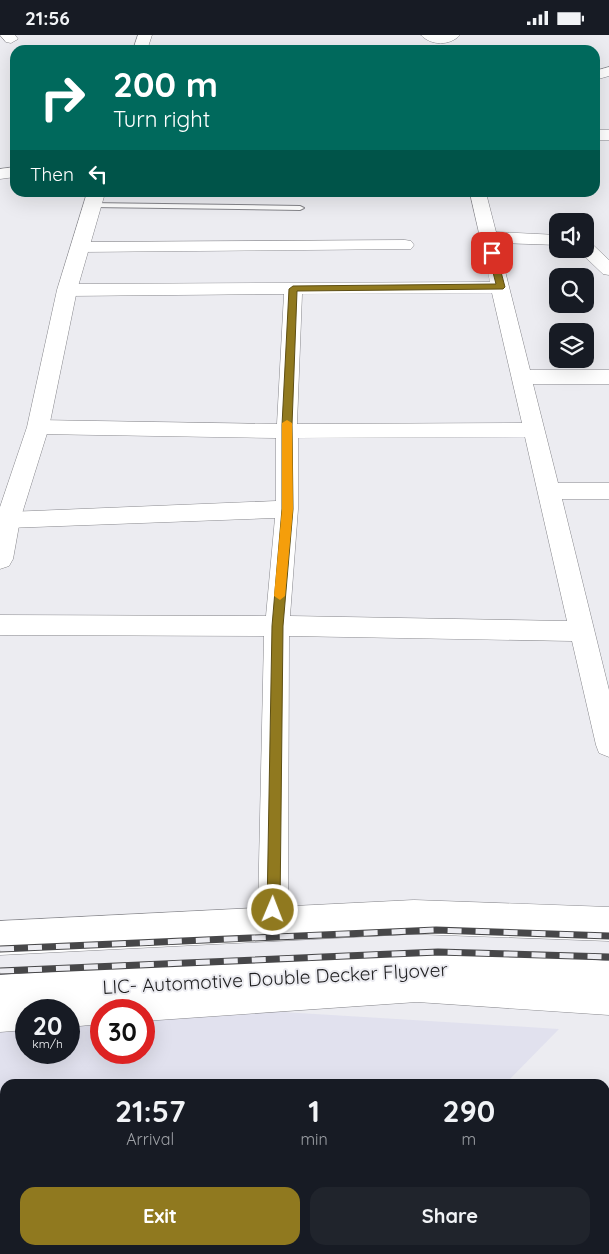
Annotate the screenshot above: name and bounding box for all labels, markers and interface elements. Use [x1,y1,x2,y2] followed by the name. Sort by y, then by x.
[25,6,70,30] text: 21:56
[113,62,218,106] text: 200 m
[30,65,95,130] icon: right
[113,105,210,133] text: Turn right
[84,160,112,188] icon: left
[30,162,74,186] text: Then
[549,213,594,368] map controls
[549,213,594,258] button: sound
[471,232,513,274] pin
[478,239,506,267] icon: arrive
[549,268,594,313] button: search
[549,323,594,368] button: layers
[246,883,298,935] position arrow
[102,957,449,999] street label: LIC- Automotive Double Decker Flyover
[90,999,155,1064] speed limit sign: 30
[33,1010,62,1041] text: 20
[32,1036,63,1051] text: km/h
[115,1092,186,1130] text: 21:57
[308,1092,320,1130] text: 1
[443,1092,495,1130] text: 290
[126,1129,174,1149] text: Arrival
[300,1129,328,1149] text: min
[462,1129,476,1149] text: m
[20,1187,300,1245] button: Exit
[310,1187,590,1245] button: Share

